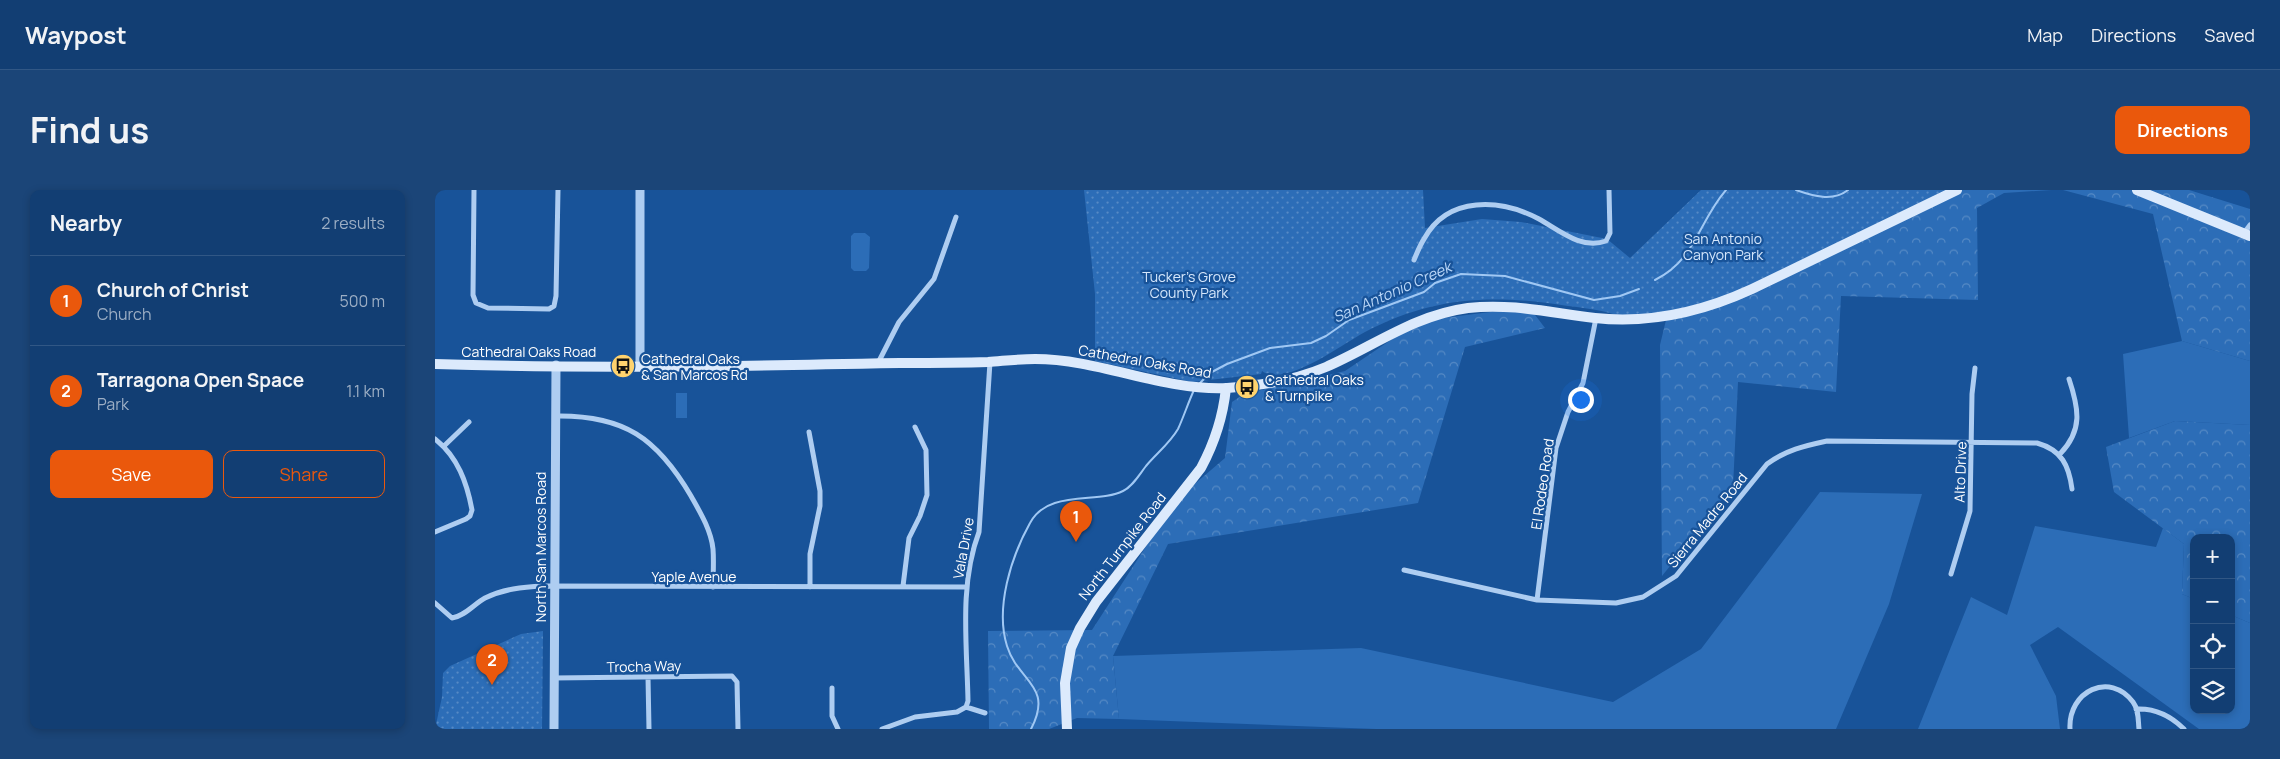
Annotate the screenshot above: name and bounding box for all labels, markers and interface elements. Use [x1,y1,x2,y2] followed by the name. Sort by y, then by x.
[25,18,127,51] text: Waypost
[2027,23,2063,47] text: Map
[2091,23,2176,47] text: Directions
[2204,23,2255,47] text: Saved
[30,106,149,154] text: Find us
[2115,106,2250,154] button: Directions
[50,209,122,237] text: Nearby
[321,212,385,234] text: 2 results
[1683,229,1764,264] park label: San Antonio Canyon Park
[1329,255,1457,328] water label: San Antonio Creek
[1142,267,1236,302] park label: Tucker's Grove County Park
[97,277,249,303] text: Church of Christ
[62,290,70,312] text: 1
[339,290,385,312] text: 500 m
[97,303,151,325] text: Church
[1077,340,1213,382] street label: Cathedral Oaks Road
[462,342,596,361] street label: Cathedral Oaks Road
[641,349,748,384] place label: Cathedral Oaks & San Marcos Rd
[610,353,636,379] bus stop icon: Cathedral Oaks & San Marcos Rd
[97,367,304,393] text: Tarragona Open Space
[1265,370,1364,405] place label: Cathedral Oaks & Turnpike
[1234,374,1260,400] bus stop icon: Cathedral Oaks & Turnpike
[61,380,71,402] text: 2
[346,380,385,402] text: 1.1 km
[1568,387,1594,413] your location
[97,393,129,415] text: Park
[1526,437,1558,531] street label: El Rodeo Road
[1949,441,1971,503] street label: Alto Drive
[50,450,213,498] button: Save
[223,450,385,498] button: Share
[1663,468,1751,572] street label: Sierra Madre Road
[531,472,550,622] street label: North San Marcos Road
[1074,488,1170,604] street label: North Turnpike Road
[1060,501,1092,542] pin: 1
[948,516,978,580] street label: Vala Drive
[2190,534,2235,714] map controls
[2190,534,2235,579] button: +
[652,567,736,586] street label: Yaple Avenue
[2190,579,2235,624] button: −
[2190,624,2235,669] button: locate
[476,644,508,685] pin: 2
[606,656,682,676] street label: Trocha Way
[2190,669,2235,714] button: layers

